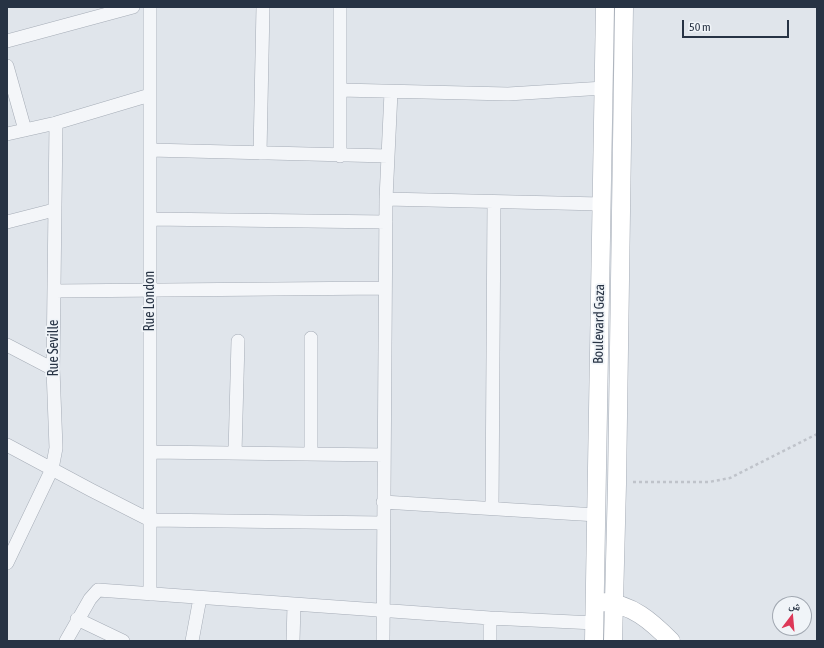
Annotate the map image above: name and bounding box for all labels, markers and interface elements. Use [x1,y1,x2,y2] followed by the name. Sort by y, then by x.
[684,12,791,38] scale bar
[689,20,711,34] text: 50 m
[142,271,158,331] street label: Rue London
[590,284,608,364] street label: Boulevard Gaza
[46,320,62,376] street label: Rue Seville
[772,596,812,636] north arrow
[788,598,802,613] text: ش

